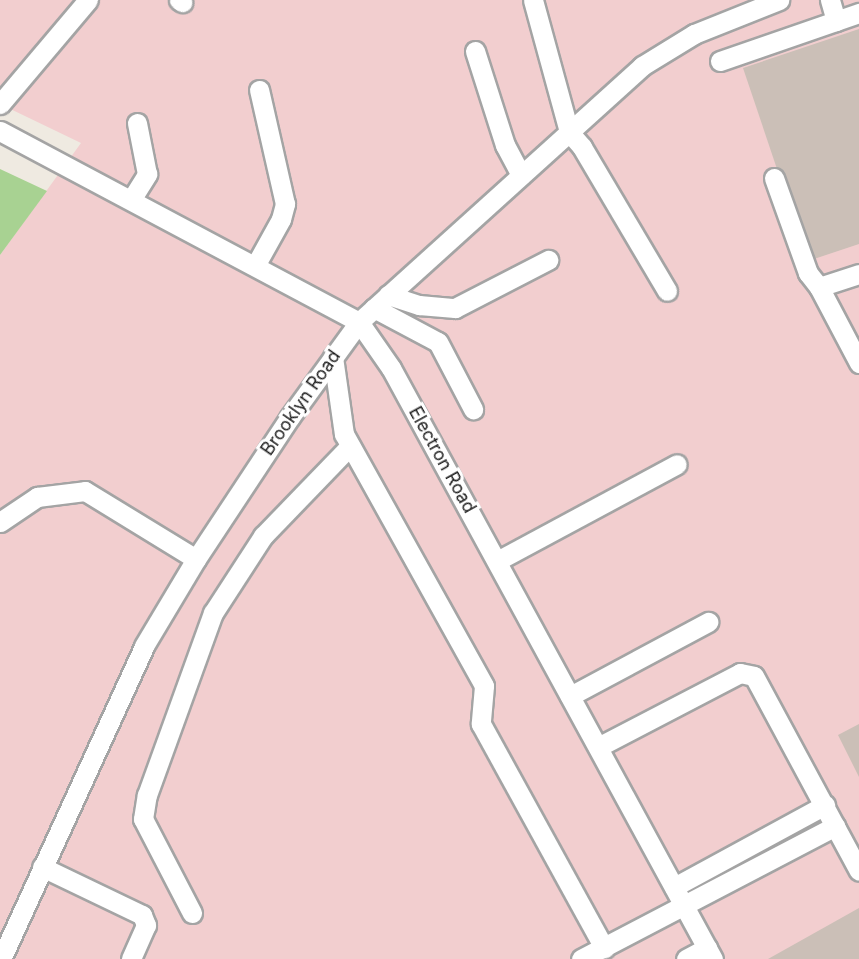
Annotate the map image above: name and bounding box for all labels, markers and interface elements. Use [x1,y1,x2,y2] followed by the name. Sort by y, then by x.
[257,346,345,460] street label: Brooklyn Road
[404,403,480,517] street label: Electron Road

